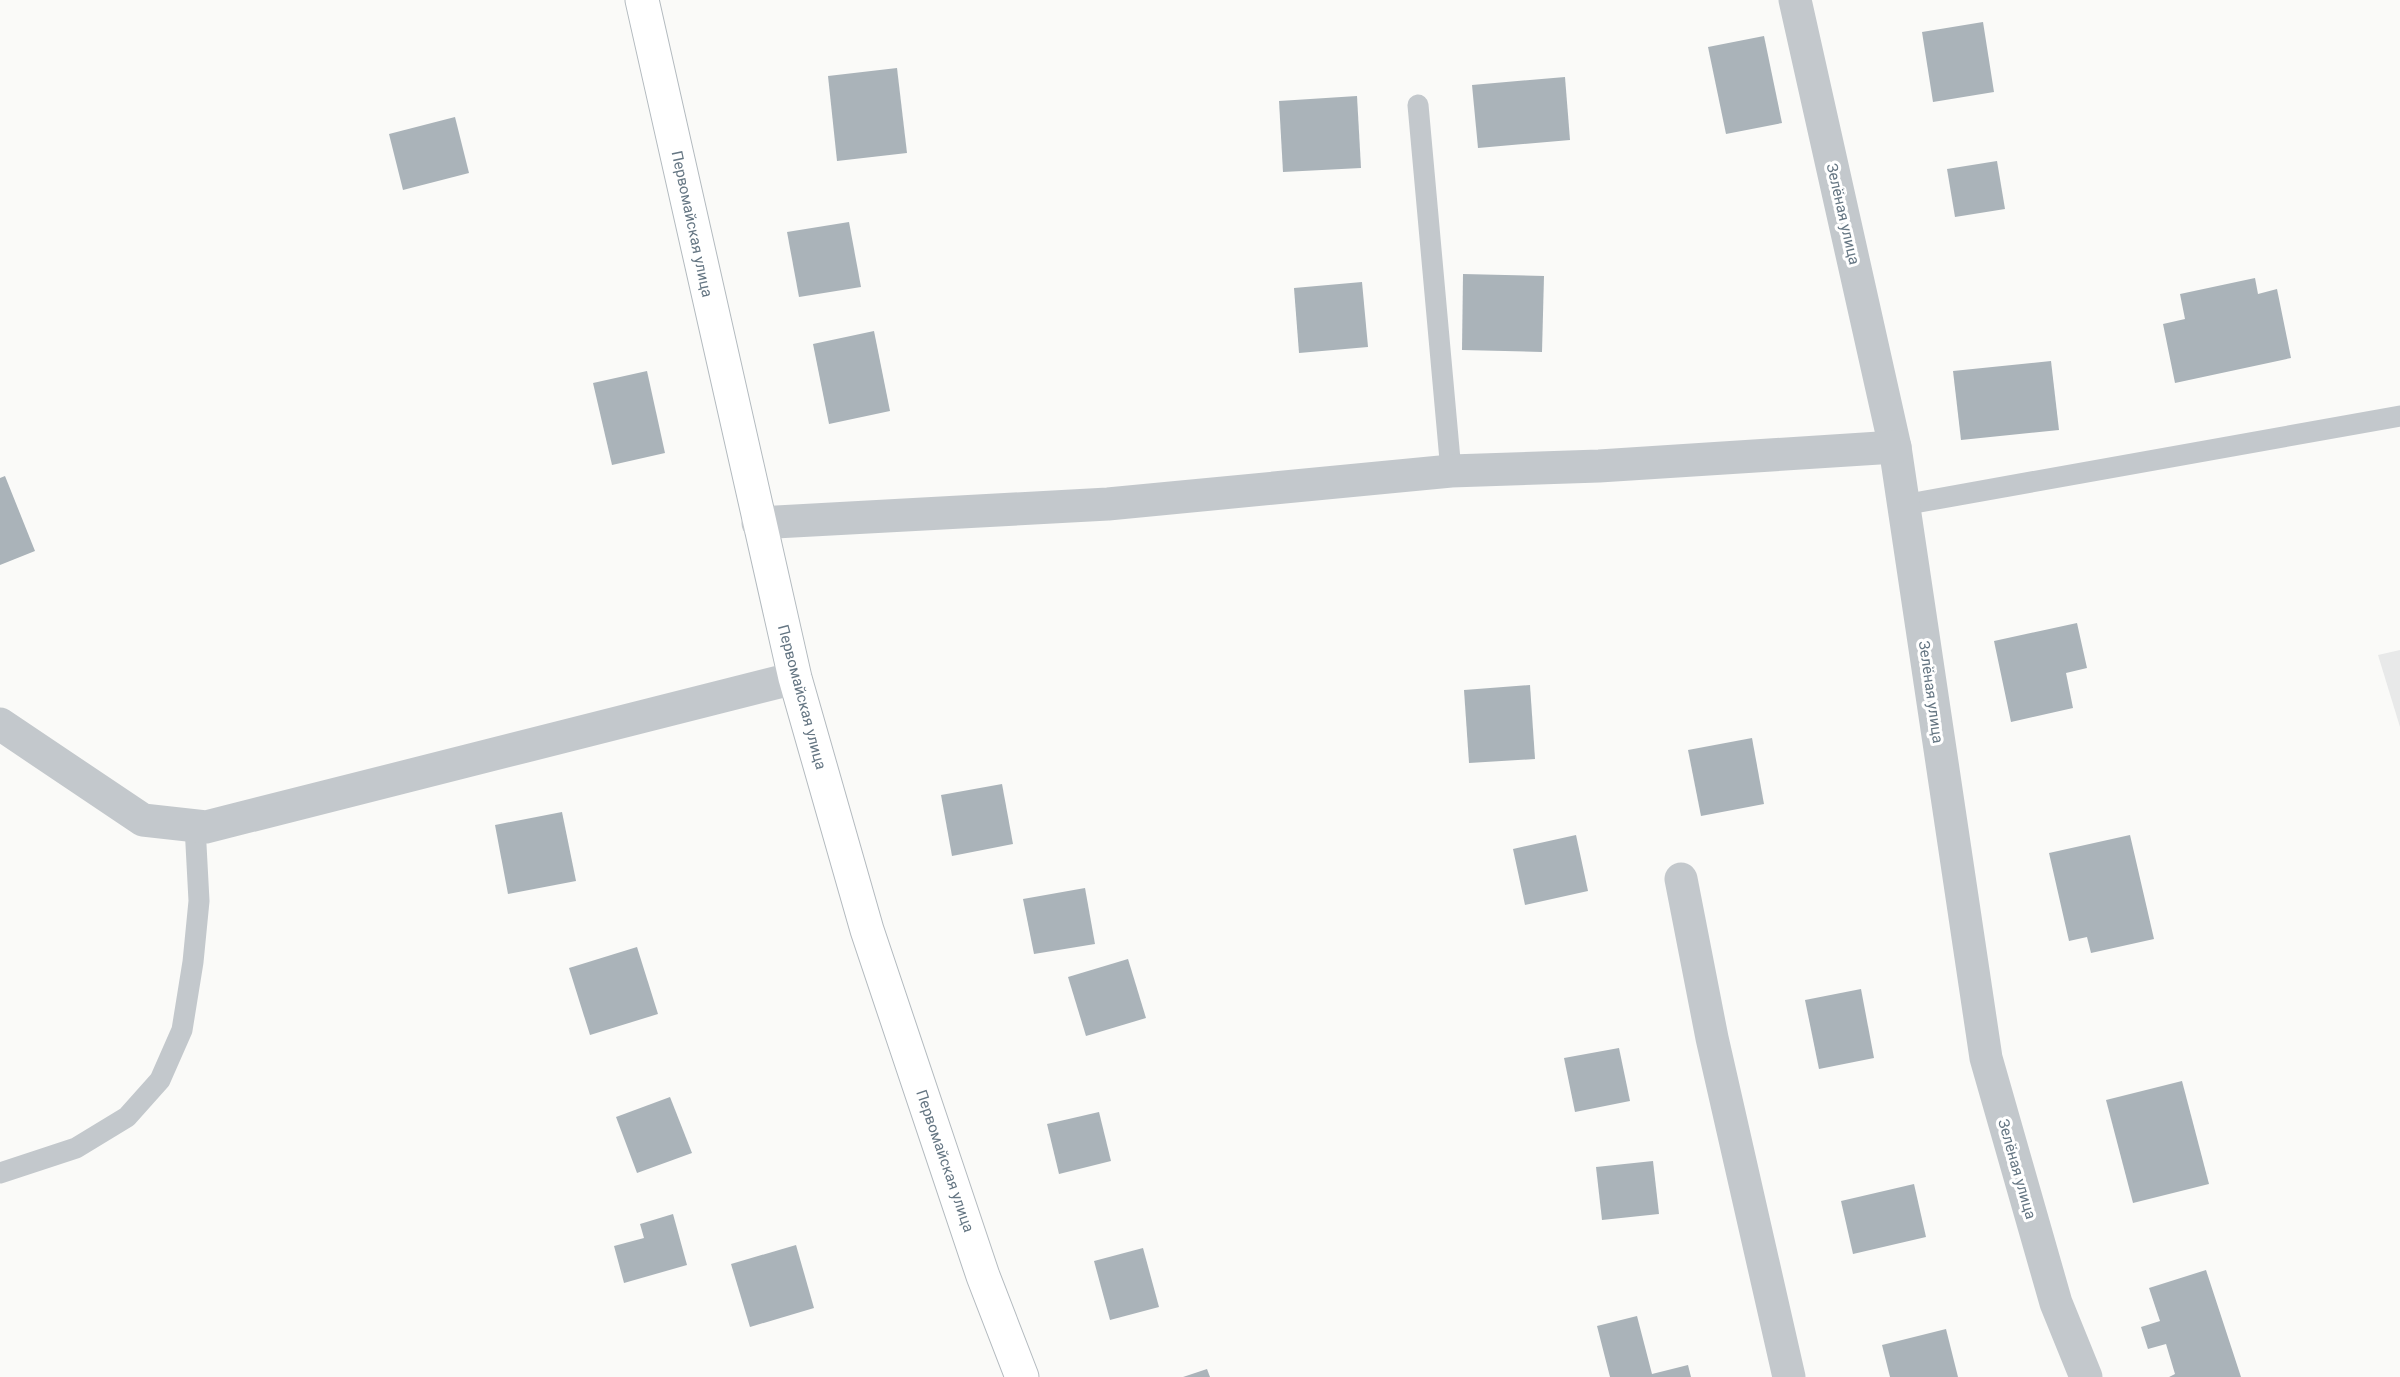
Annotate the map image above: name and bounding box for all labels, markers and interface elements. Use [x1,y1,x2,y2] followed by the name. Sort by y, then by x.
[668,149,716,299] street label: Первомайская улица
[1823,162,1863,266] street label: Зелёная улица
[774,623,830,771] street label: Первомайская улица
[1915,640,1947,744] street label: Зелёная улица
[912,1087,978,1235] street label: Первомайская улица
[1994,1117,2040,1221] street label: Зелёная улица

